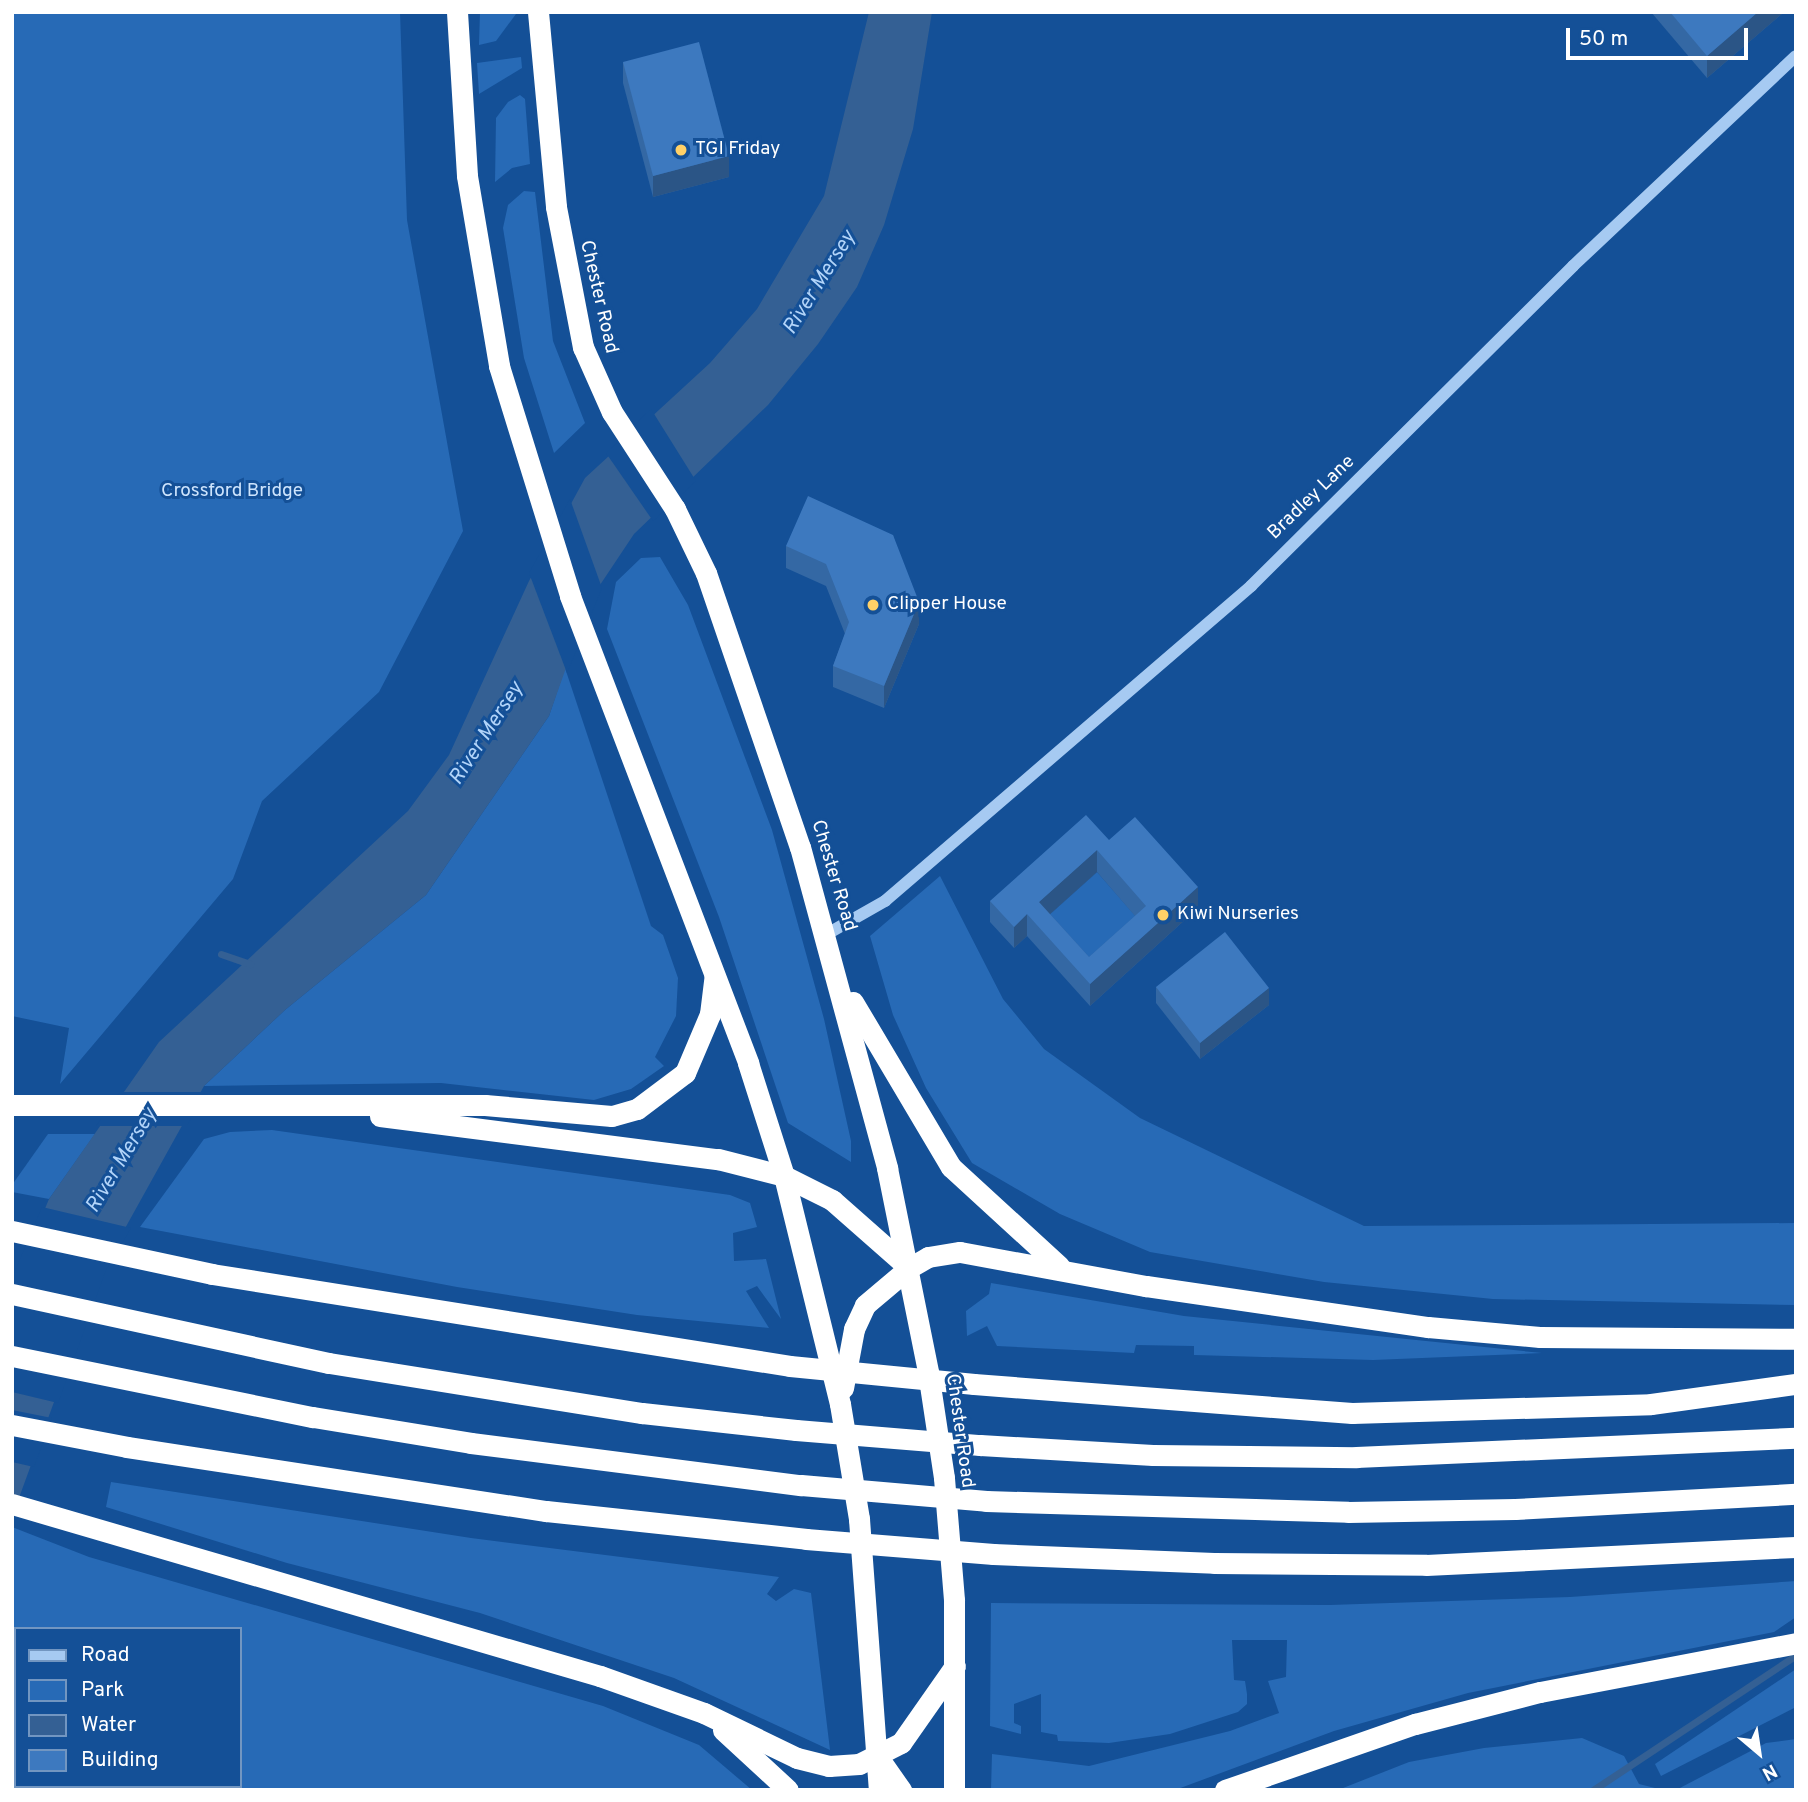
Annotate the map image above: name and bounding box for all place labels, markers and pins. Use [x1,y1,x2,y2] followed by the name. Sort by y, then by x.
[695,139,780,161] place label: TGI Friday
[673,142,689,158] marker: TGI Friday
[887,594,1007,616] place label: Clipper House
[865,597,881,613] marker: Clipper House
[1177,904,1299,926] place label: Kiwi Nurseries
[1155,907,1171,923] marker: Kiwi Nurseries

